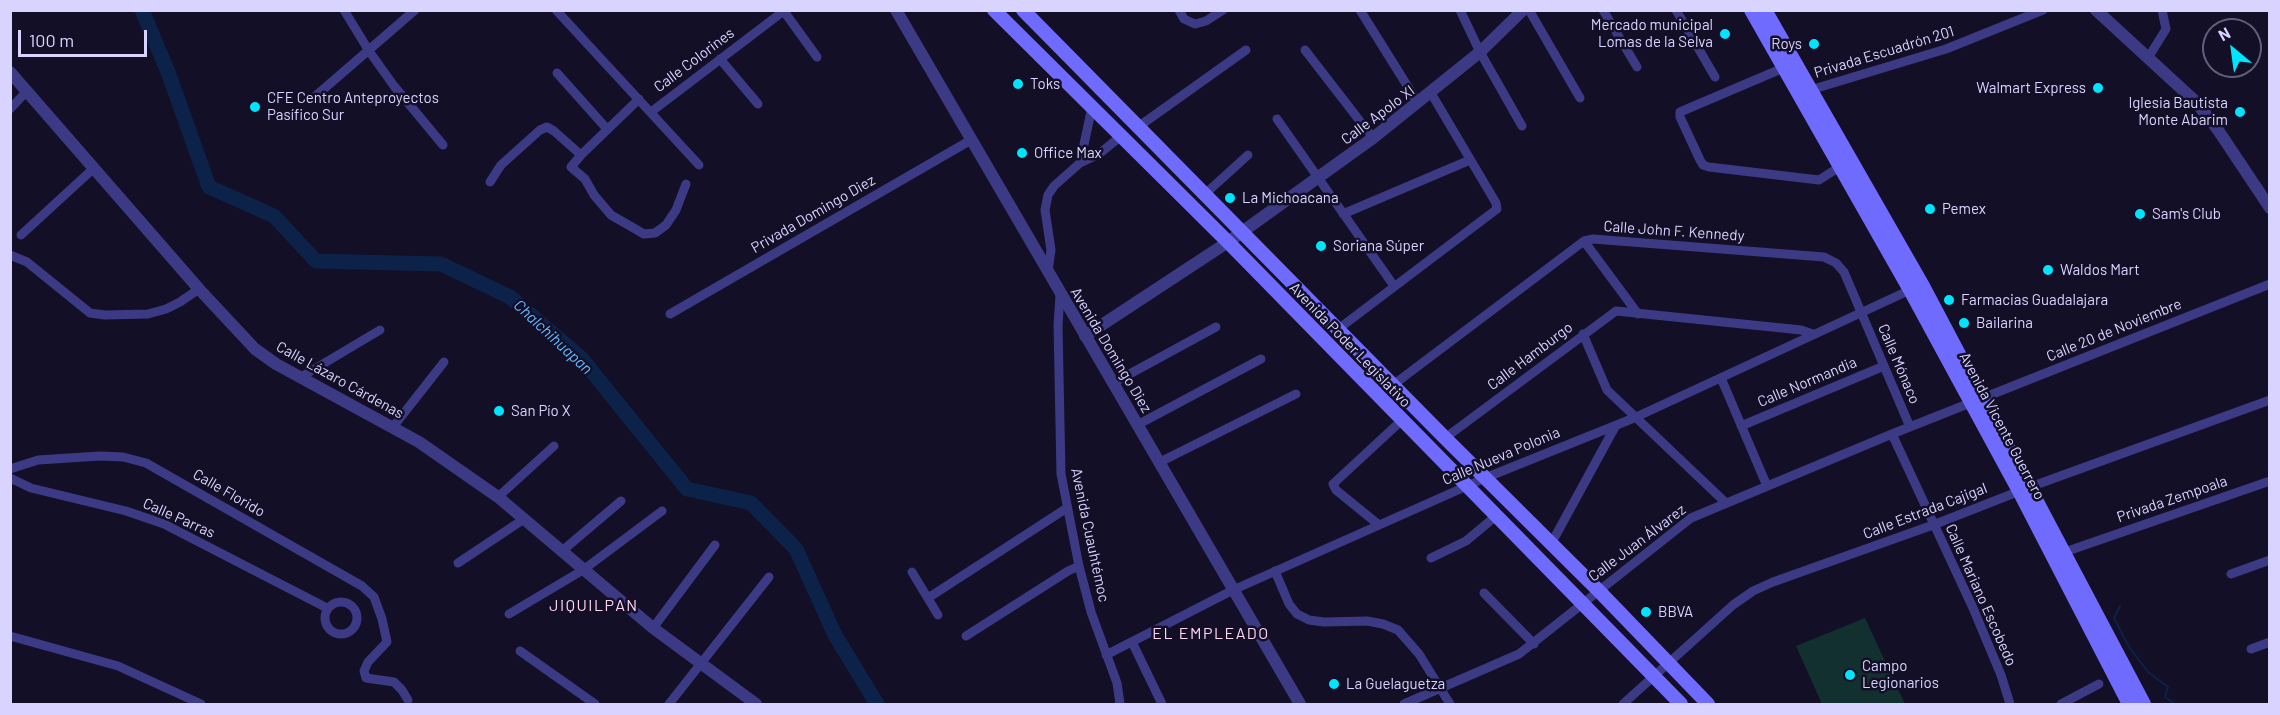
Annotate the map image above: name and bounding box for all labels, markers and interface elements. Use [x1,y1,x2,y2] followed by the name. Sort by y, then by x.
[1591,16,1713,51] place label: Mercado municipal Lomas de la Selva
[21,18,150,56] scale bar
[2202,18,2262,78] north arrow
[1812,22,1956,82] street label: Privada Escuadrón 201
[2215,23,2233,44] text: N
[650,24,738,96] street label: Calle Colorines
[1718,27,1732,41] marker: Mercado municipal Lomas de la Selva
[29,29,74,51] text: 100 m
[1771,35,1802,53] place label: Roys
[1807,37,1821,51] marker: Roys
[1030,75,1060,93] place label: Toks
[1011,77,1025,91] marker: Toks
[1976,79,2086,97] place label: Walmart Express
[2091,81,2105,95] marker: Walmart Express
[1338,82,1418,148] street label: Calle Apolo XI
[267,89,439,124] place label: CFE Centro Anteproyectos Pasífico Sur
[2128,94,2228,129] place label: Iglesia Bautista Monte Abarim
[248,100,262,114] marker: CFE Centro Anteproyectos Pasífico Sur
[2233,105,2247,119] marker: Iglesia Bautista Monte Abarim
[1034,144,1102,162] place label: Office Max
[1015,146,1029,160] marker: Office Max
[748,171,878,257] street label: Privada Domingo Diez
[1242,189,1339,207] place label: La Michoacana
[1223,191,1237,205] marker: La Michoacana
[1942,200,1986,218] place label: Pemex
[1923,202,1937,216] marker: Pemex
[2152,205,2221,223] place label: Sam's Club
[2133,207,2147,221] marker: Sam's Club
[1603,217,1745,245] street label: Calle John F. Kennedy
[1333,237,1424,255] place label: Soriana Súper
[1314,239,1328,253] marker: Soriana Súper
[2060,261,2140,279] place label: Waldos Mart
[2041,263,2055,277] marker: Waldos Mart
[1286,279,1414,411] street label: Avenida Poder Legislativo
[1066,284,1156,416] street label: Avenida Domingo Diez
[1961,291,2108,309] place label: Farmacias Guadalajara
[1942,293,1956,307] marker: Farmacias Guadalajara
[2044,295,2184,365] street label: Calle 20 de Noviembre
[510,296,596,378] water label: Chalchihuapan
[1976,314,2033,332] place label: Bailarina
[1957,316,1971,330] marker: Bailarina
[1484,318,1576,394] street label: Calle Hamburgo
[1874,321,1924,407] street label: Calle Mónaco
[273,338,407,422] street label: Calle Lázaro Cárdenas
[1955,349,2049,503] street label: Avenida Vicente Guerrero
[1755,353,1859,411] street label: Calle Normandia
[511,402,571,420] place label: San Pío X
[492,404,506,418] marker: San Pío X
[1439,423,1563,489] street label: Calle Nueva Polonia
[190,465,268,521] street label: Calle Florido
[1067,466,1113,604] street label: Avenida Cuauhtémoc
[2115,472,2229,526] street label: Privada Zempoala
[1860,479,1990,543] street label: Calle Estrada Cajigal
[140,494,218,542] street label: Calle Parras
[1585,501,1689,585] street label: Calle Juan Álvarez
[1942,521,2020,669] street label: Calle Mariano Escobedo
[549,596,639,616] district label: JIQUILPAN
[1658,603,1693,621] place label: BBVA
[1639,605,1653,619] marker: BBVA
[1152,624,1270,644] district label: EL EMPLEADO
[1862,657,1939,692] place label: Campo Legionarios
[1843,668,1857,682] marker: Campo Legionarios
[1346,675,1445,693] place label: La Guelaguetza
[1327,677,1341,691] marker: La Guelaguetza

